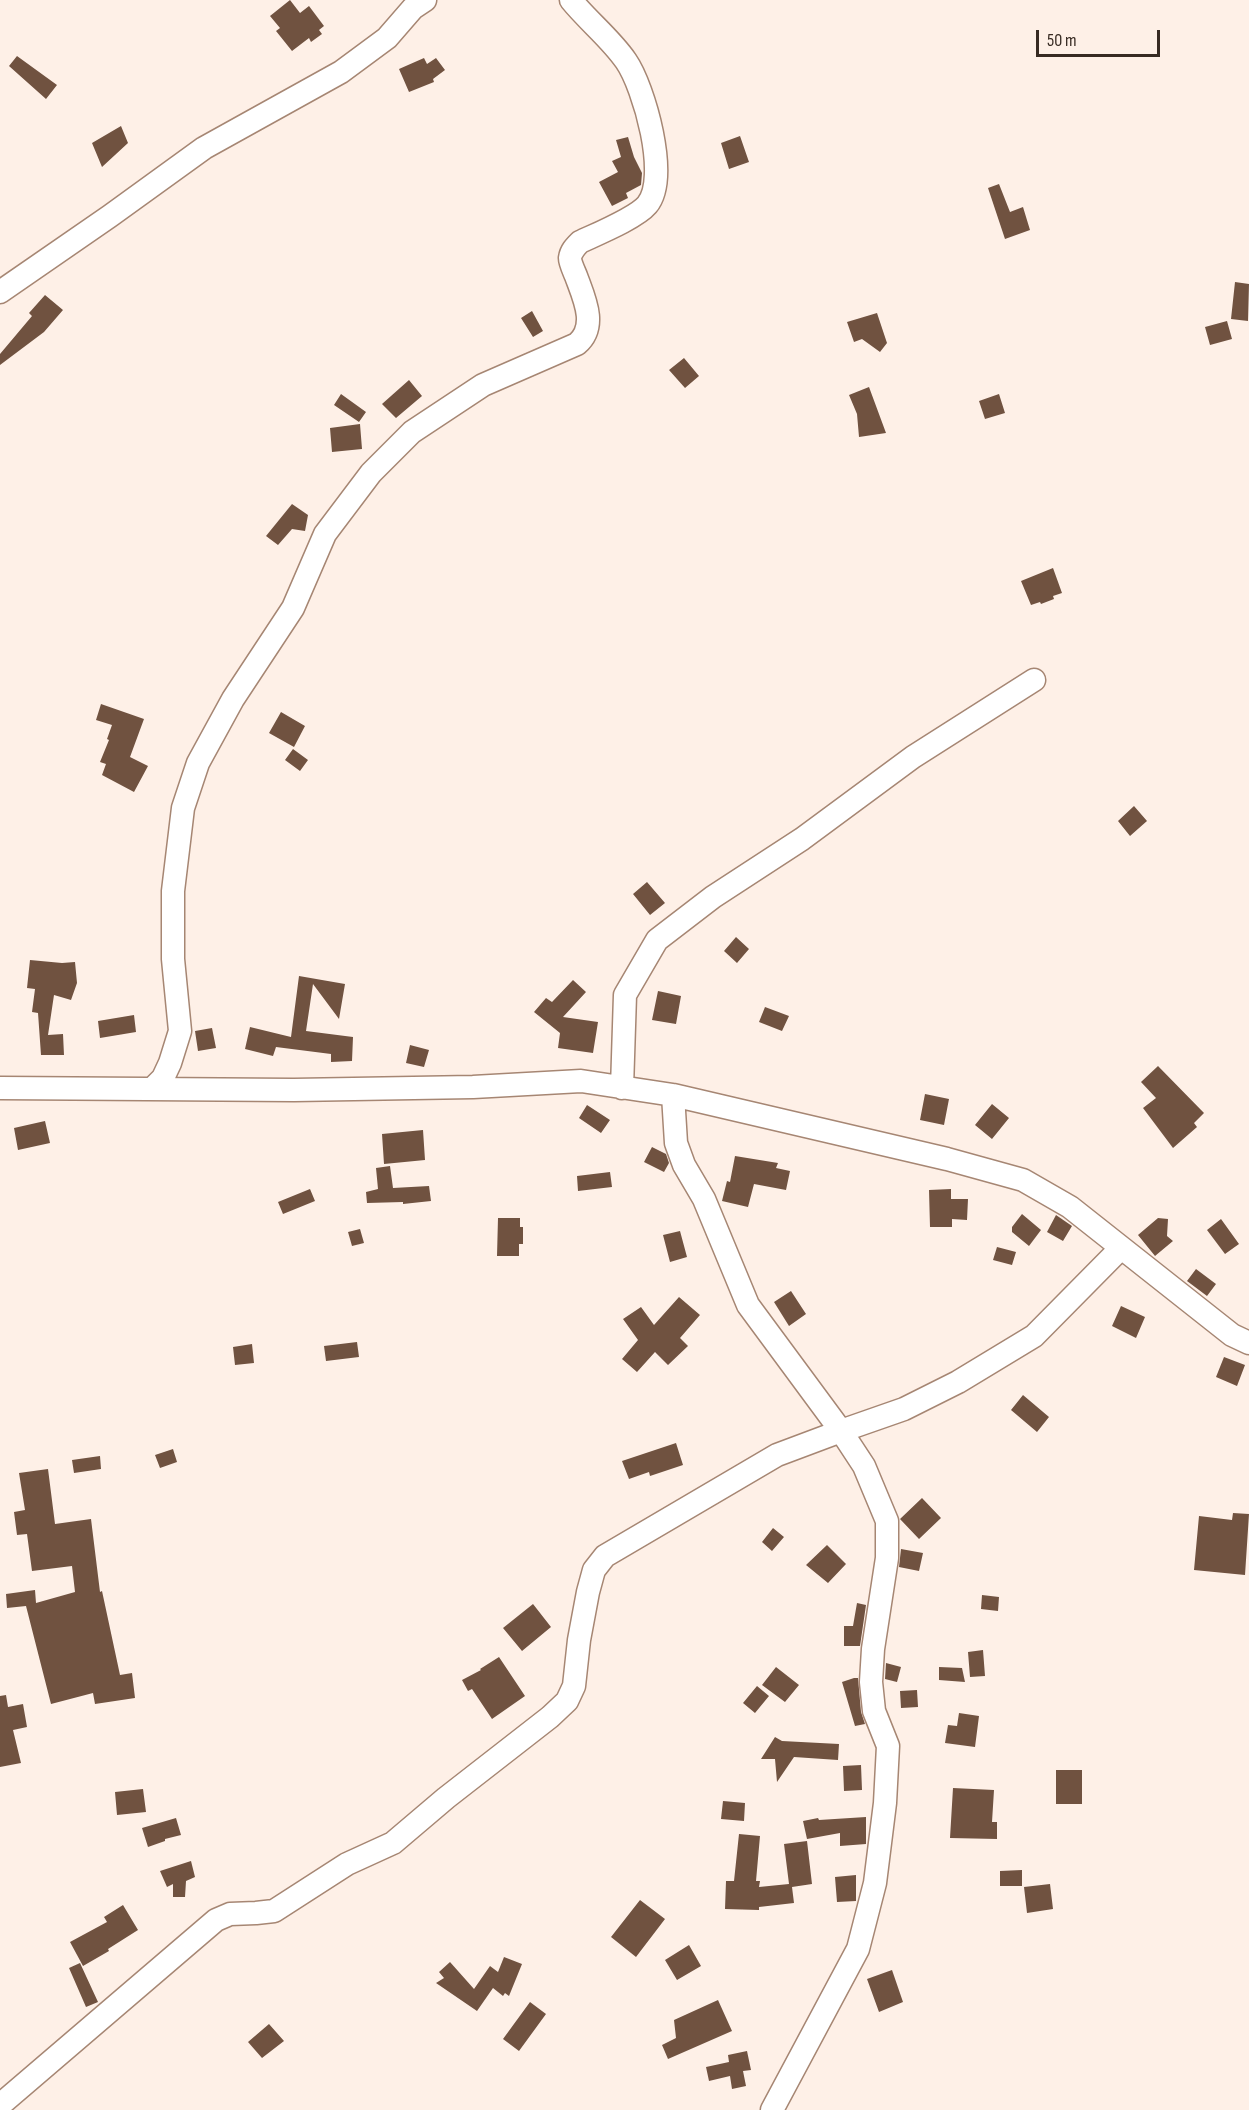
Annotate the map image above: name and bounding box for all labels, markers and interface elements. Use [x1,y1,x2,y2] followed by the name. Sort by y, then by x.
[1039,18,1164,56] scale bar
[1047,30,1077,51] text: 50 m

